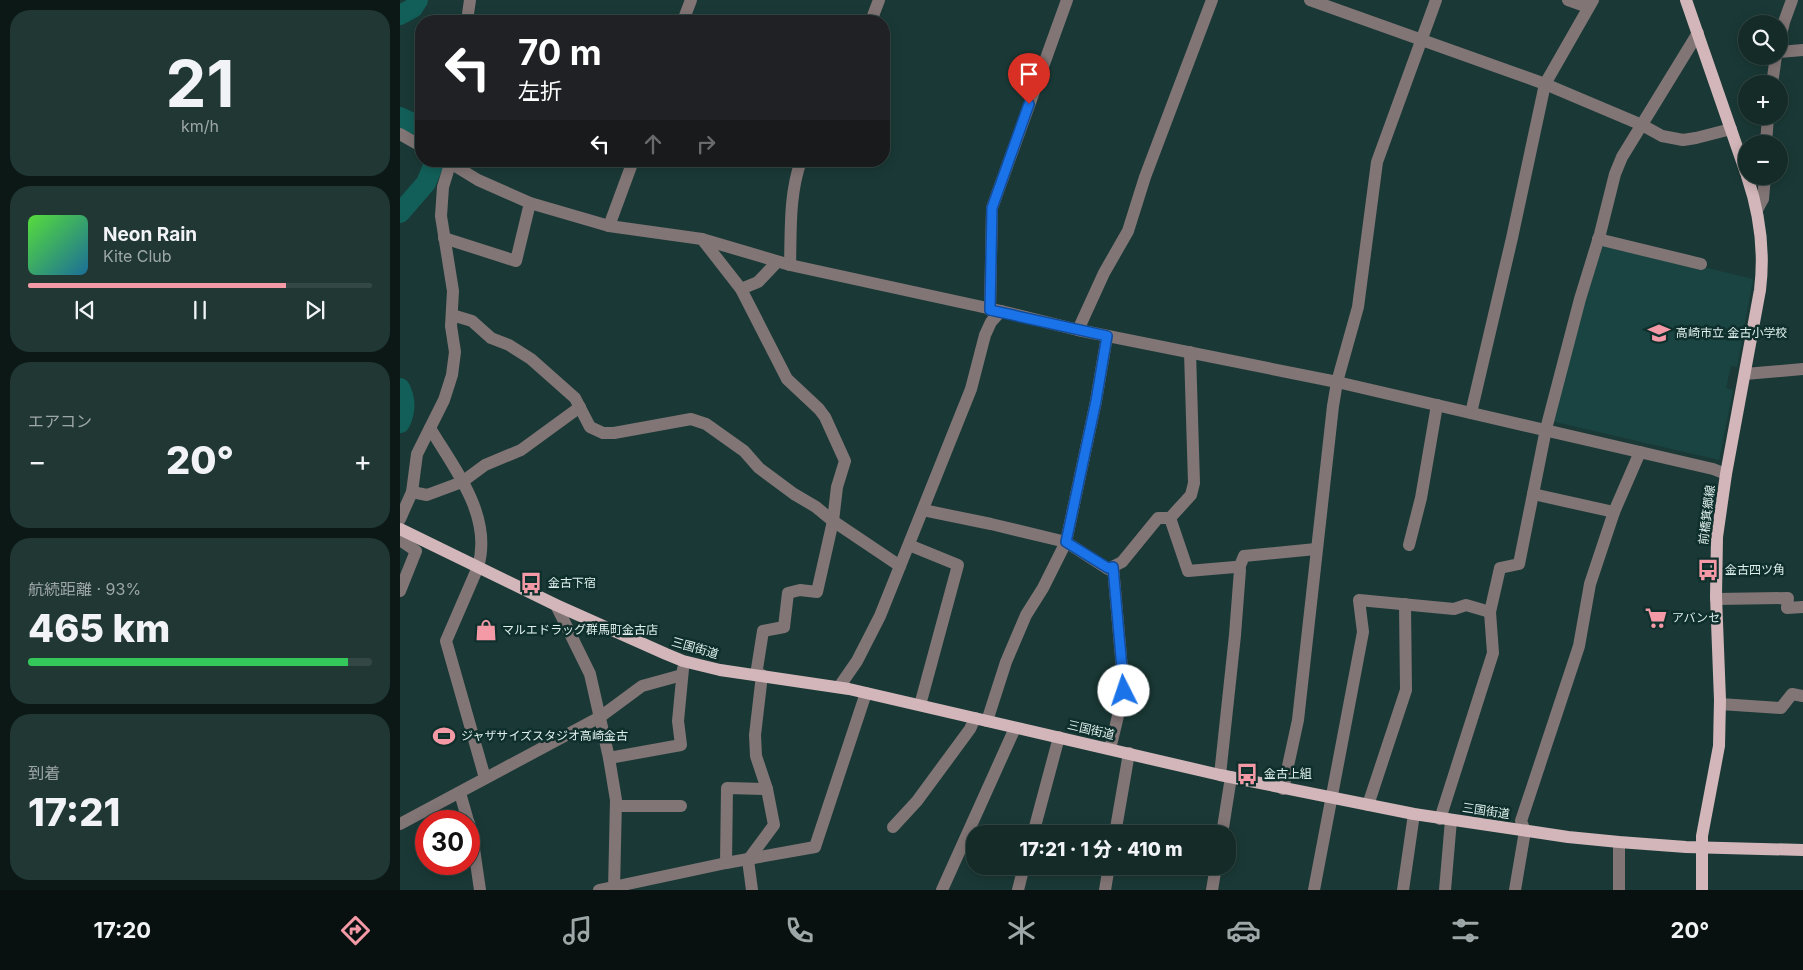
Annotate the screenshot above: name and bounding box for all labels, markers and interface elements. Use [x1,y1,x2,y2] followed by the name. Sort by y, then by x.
[1738,15,1788,185] map controls
[1738,15,1788,65] button: search
[518,31,602,73] text: 70 m
[435,35,500,100] icon: left
[166,44,234,123] text: 21
[1008,53,1050,104] pin
[1015,60,1043,88] icon: arrive
[1738,75,1788,125] button: +
[518,78,562,104] text: 左折
[181,116,219,136] text: km/h
[586,130,614,158] icon: left
[639,130,667,158] icon: ahead
[692,130,720,158] icon: right
[1738,135,1788,185] button: −
[103,223,197,246] text: Neon Rain
[103,246,172,266] text: Kite Club
[71,296,99,324] icon: previous
[186,296,214,324] icon: pause
[301,296,329,324] icon: next
[1646,320,1672,346] school or university icon: 高崎市立 金古小学校
[1676,325,1787,340] place label: 高崎市立 金古小学校
[28,411,92,431] text: エアコン
[166,437,234,483] text: 20°
[28,444,47,478] text: −
[353,444,372,478] text: +
[1695,484,1718,546] street label: 前橋箕郷線
[1695,557,1721,583] bus stop icon: 金古四ツ角
[1725,562,1785,577] place label: 金古四ツ角
[518,570,544,596] bus stop icon: 金古下宿
[548,575,596,590] place label: 金古下宿
[28,579,141,599] text: 航続距離 · 93%
[28,605,170,651] text: 465 km
[1643,605,1669,631] supermarket icon: アバンセ
[1672,610,1720,625] place label: アバンセ
[473,617,499,643] shop icon: マルエドラッグ群馬町金古店
[502,622,658,637] place label: マルエドラッグ群馬町金古店
[670,634,720,661] street label: 三国街道
[1097,664,1149,716] position arrow
[1066,717,1116,742] street label: 三国街道
[431,723,457,749] sports icon: ジャザサイズスタジオ高崎金古
[461,728,628,743] place label: ジャザサイズスタジオ高崎金古
[1234,761,1260,787] bus stop icon: 金古上組
[28,763,60,783] text: 到着
[1264,766,1312,781] place label: 金古上組
[28,789,120,835] text: 17:21
[1461,800,1511,821] street label: 三国街道
[415,810,480,875] speed limit sign: 30
[1019,838,1183,861] text: 17:21 · 1 分 · 410 m
[338,913,373,948] icon: directions
[560,913,595,948] icon: music
[782,913,817,948] icon: phone
[1004,913,1039,948] icon: climate
[1226,913,1261,948] icon: car
[1448,913,1483,948] icon: filters
[94,917,151,943] text: 17:20
[1671,917,1709,943] text: 20°

